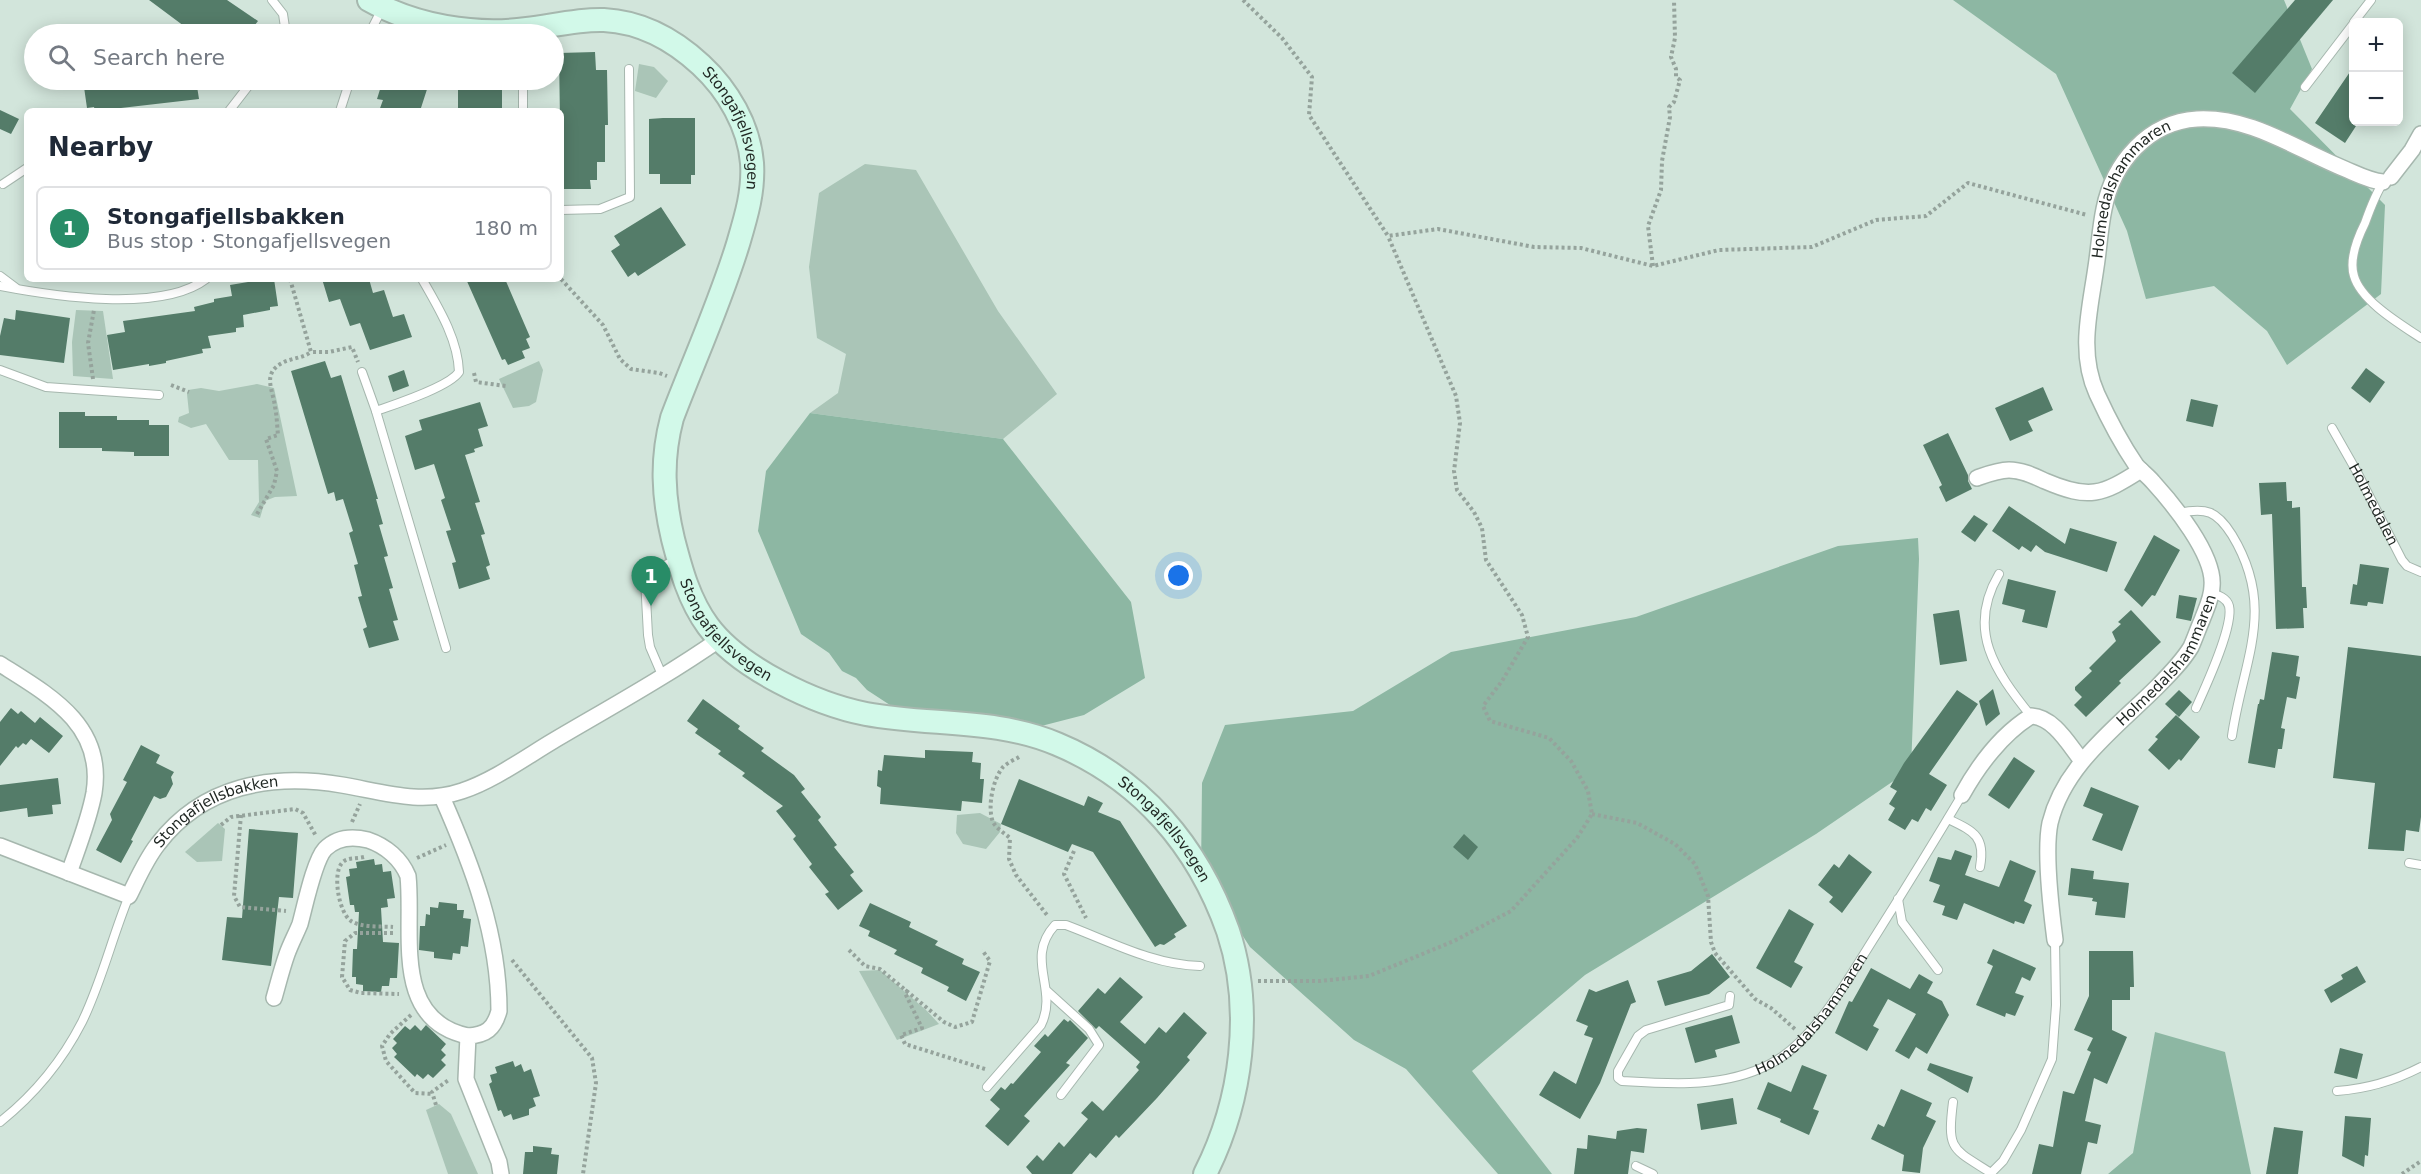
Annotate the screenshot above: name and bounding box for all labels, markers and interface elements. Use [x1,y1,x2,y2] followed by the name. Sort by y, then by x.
[2349,18,2403,126] map controls
[2349,18,2403,72] button: +
[24,24,564,90] search box
[45,41,78,74] icon: search
[93,45,225,70] text: Search here
[699,63,761,191] street label: Stongafjellsvegen
[2349,72,2403,126] button: −
[2088,117,2174,259] street label: Holmedalshammaren
[48,132,153,162] text: Nearby
[107,204,345,229] text: Stongafjellsbakken
[63,216,76,240] text: 1
[474,216,538,240] text: 180 m
[107,229,391,253] text: Bus stop · Stongafjellsvegen
[2345,460,2402,549] street label: Holmedalen
[632,556,670,606] pin: 1
[1164,561,1193,590] your location
[676,576,775,685] street label: Stongafjellsvegen
[2113,592,2220,730] street label: Holmedalshammaren
[150,772,279,851] street label: Stongafjellsbakken
[1114,772,1214,885] street label: Stongafjellsvegen
[1752,950,1871,1079] street label: Holmedalshammaren

